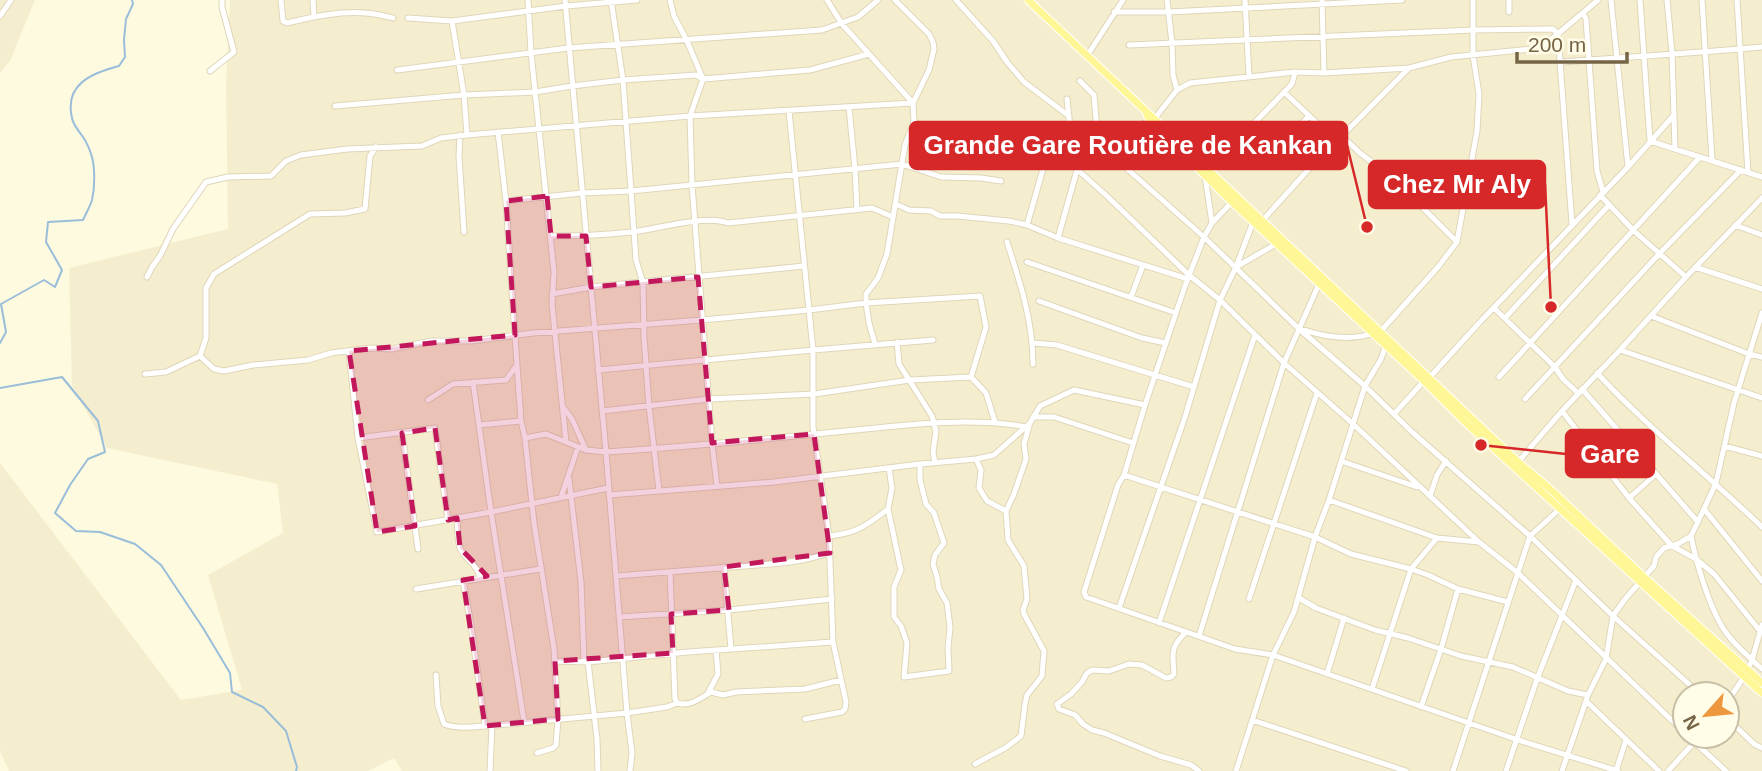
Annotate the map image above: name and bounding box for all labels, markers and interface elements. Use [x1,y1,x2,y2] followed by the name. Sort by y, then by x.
[1517,21,1627,65] scale bar
[1528,33,1586,56] text: 200 m
[910,122,1347,169] callout: Grande Gare Routière de Kankan
[924,130,1332,160] text: Grande Gare Routière de Kankan
[1369,161,1545,208] callout: Chez Mr Aly
[1383,169,1531,199] text: Chez Mr Aly
[1566,430,1654,477] callout: Gare
[1580,439,1640,469] text: Gare
[1671,680,1741,750] north arrow
[1679,712,1704,733] text: N

